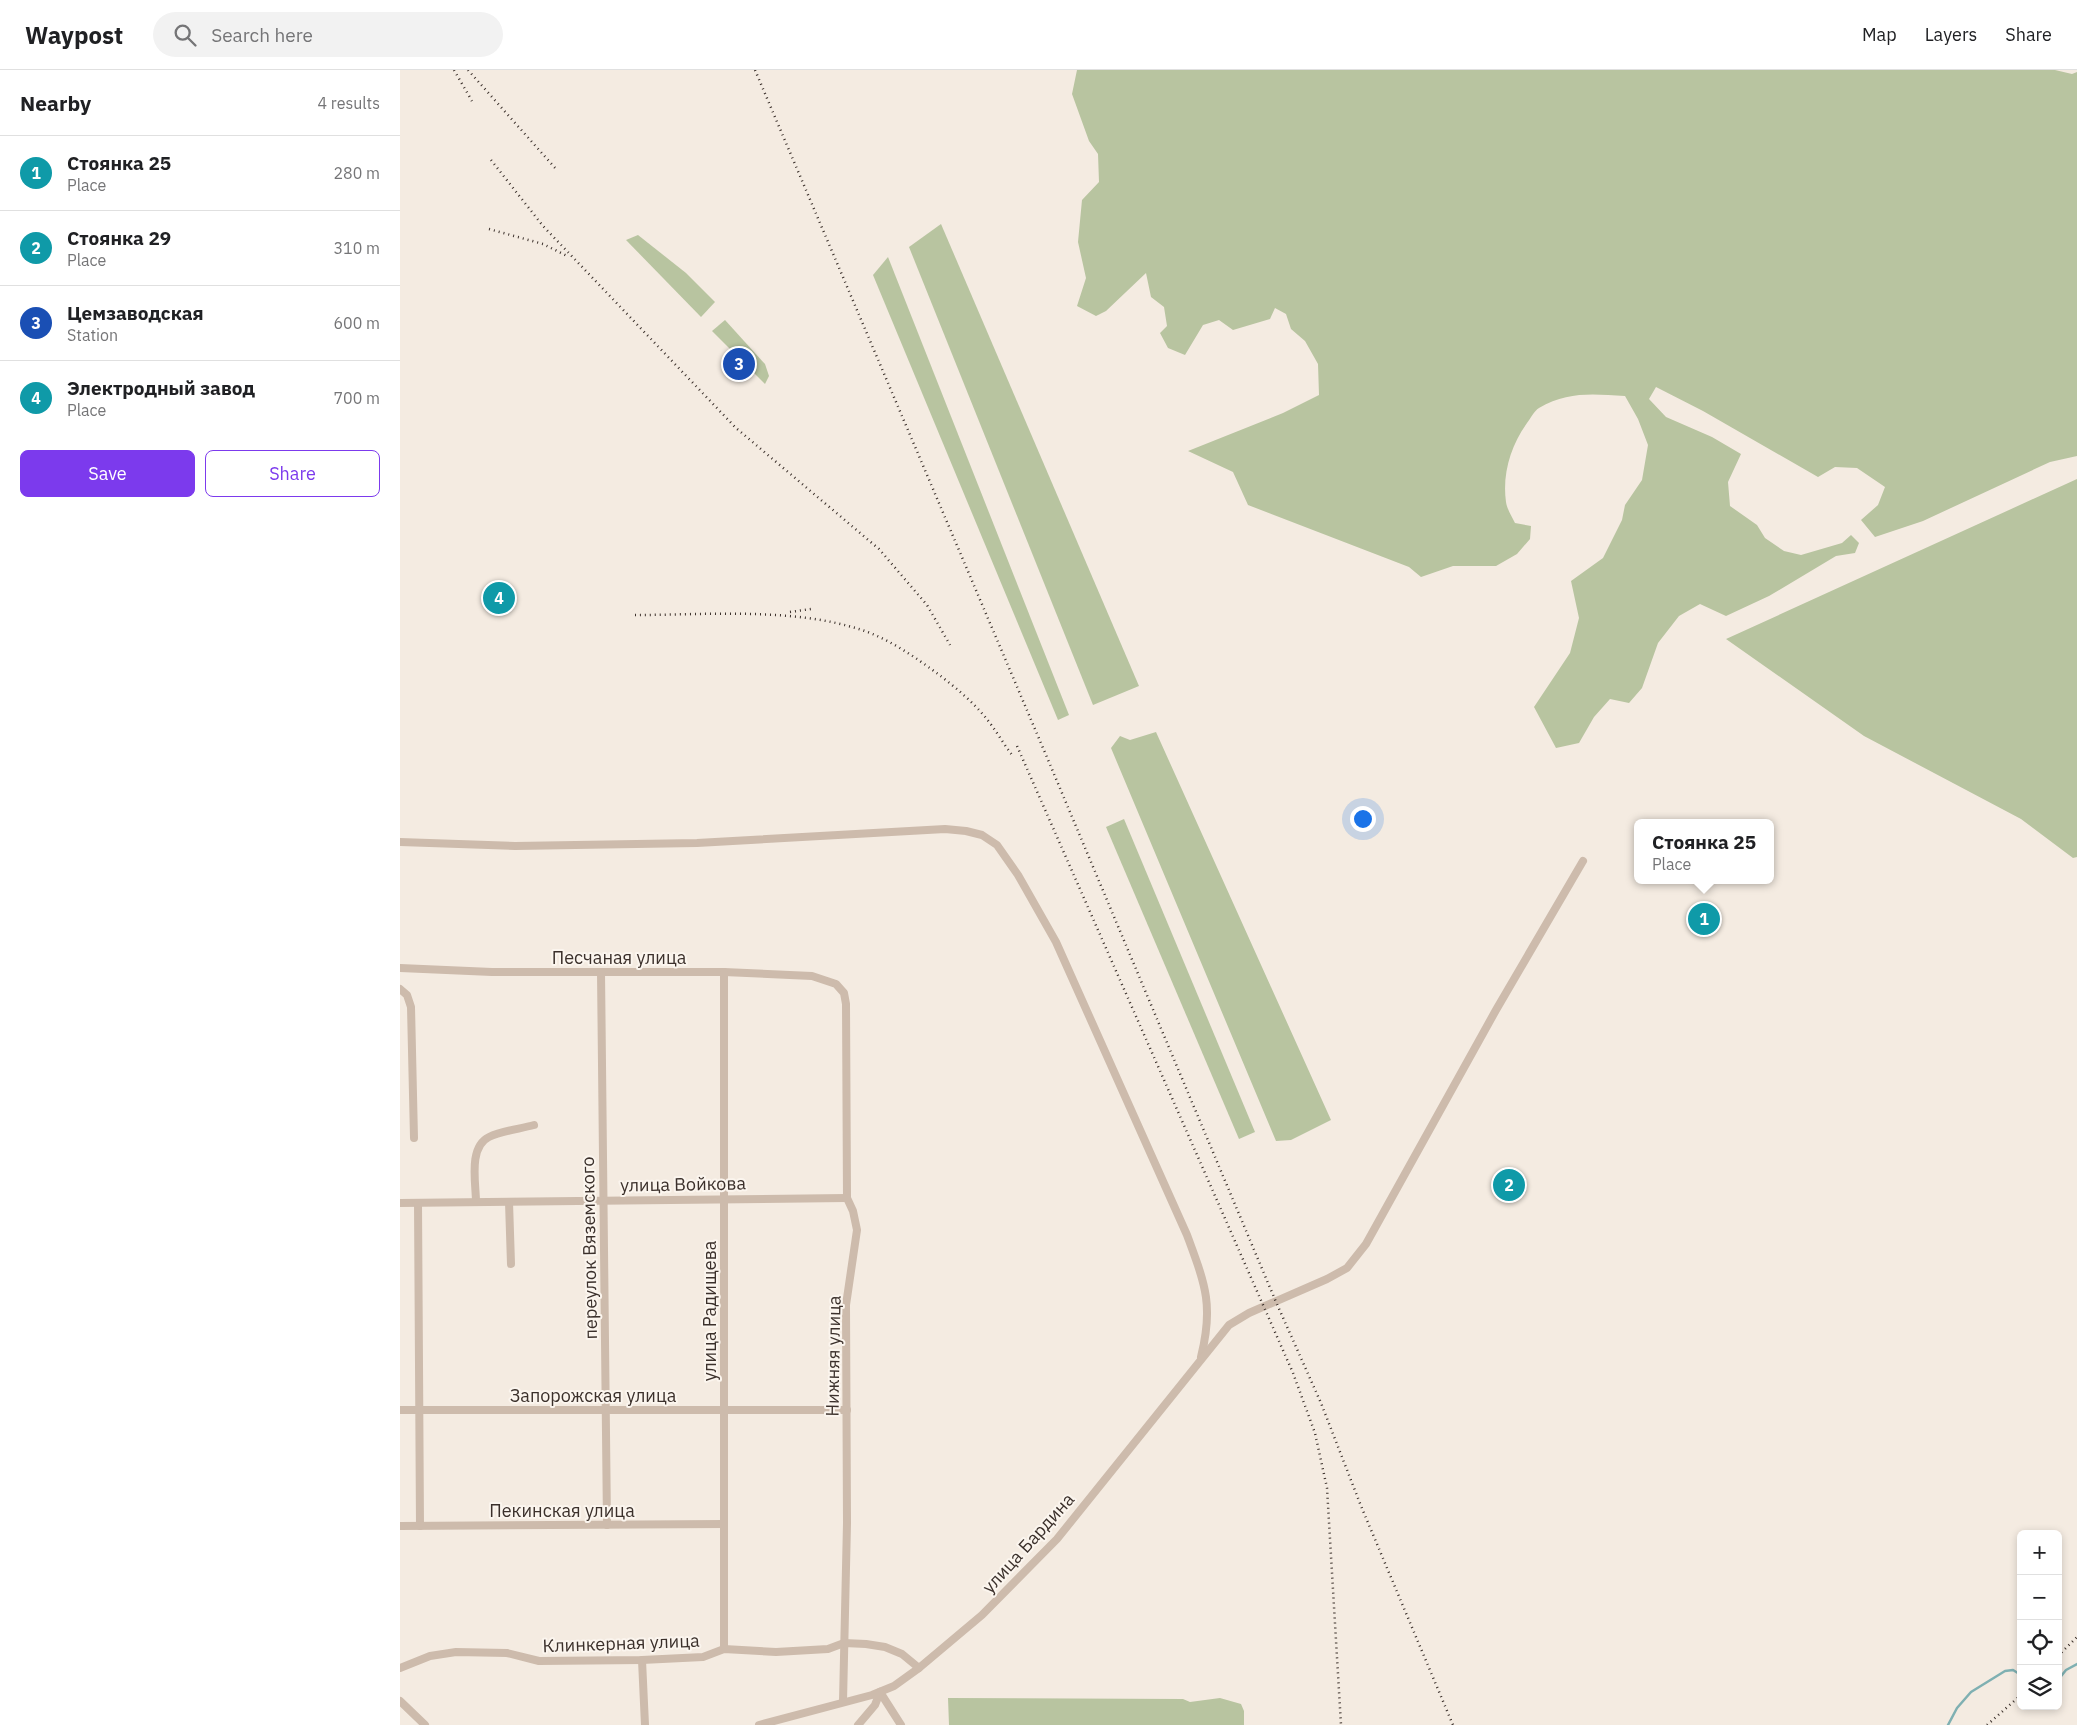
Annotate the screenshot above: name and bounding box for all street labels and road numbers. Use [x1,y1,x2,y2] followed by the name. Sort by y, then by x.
[552,946,687,969] street label: Песчаная улица
[576,1156,602,1340] street label: переулок Вяземского
[620,1171,746,1197] street label: улица Войкова
[698,1240,721,1381] street label: улица Радищева
[820,1295,846,1417] street label: Нижняя улица
[510,1384,677,1407] street label: Запорожская улица
[977,1488,1079,1598] street label: улица Бардина
[489,1499,635,1522] street label: Пекинская улица
[542,1629,700,1657] street label: Клинкерная улица

